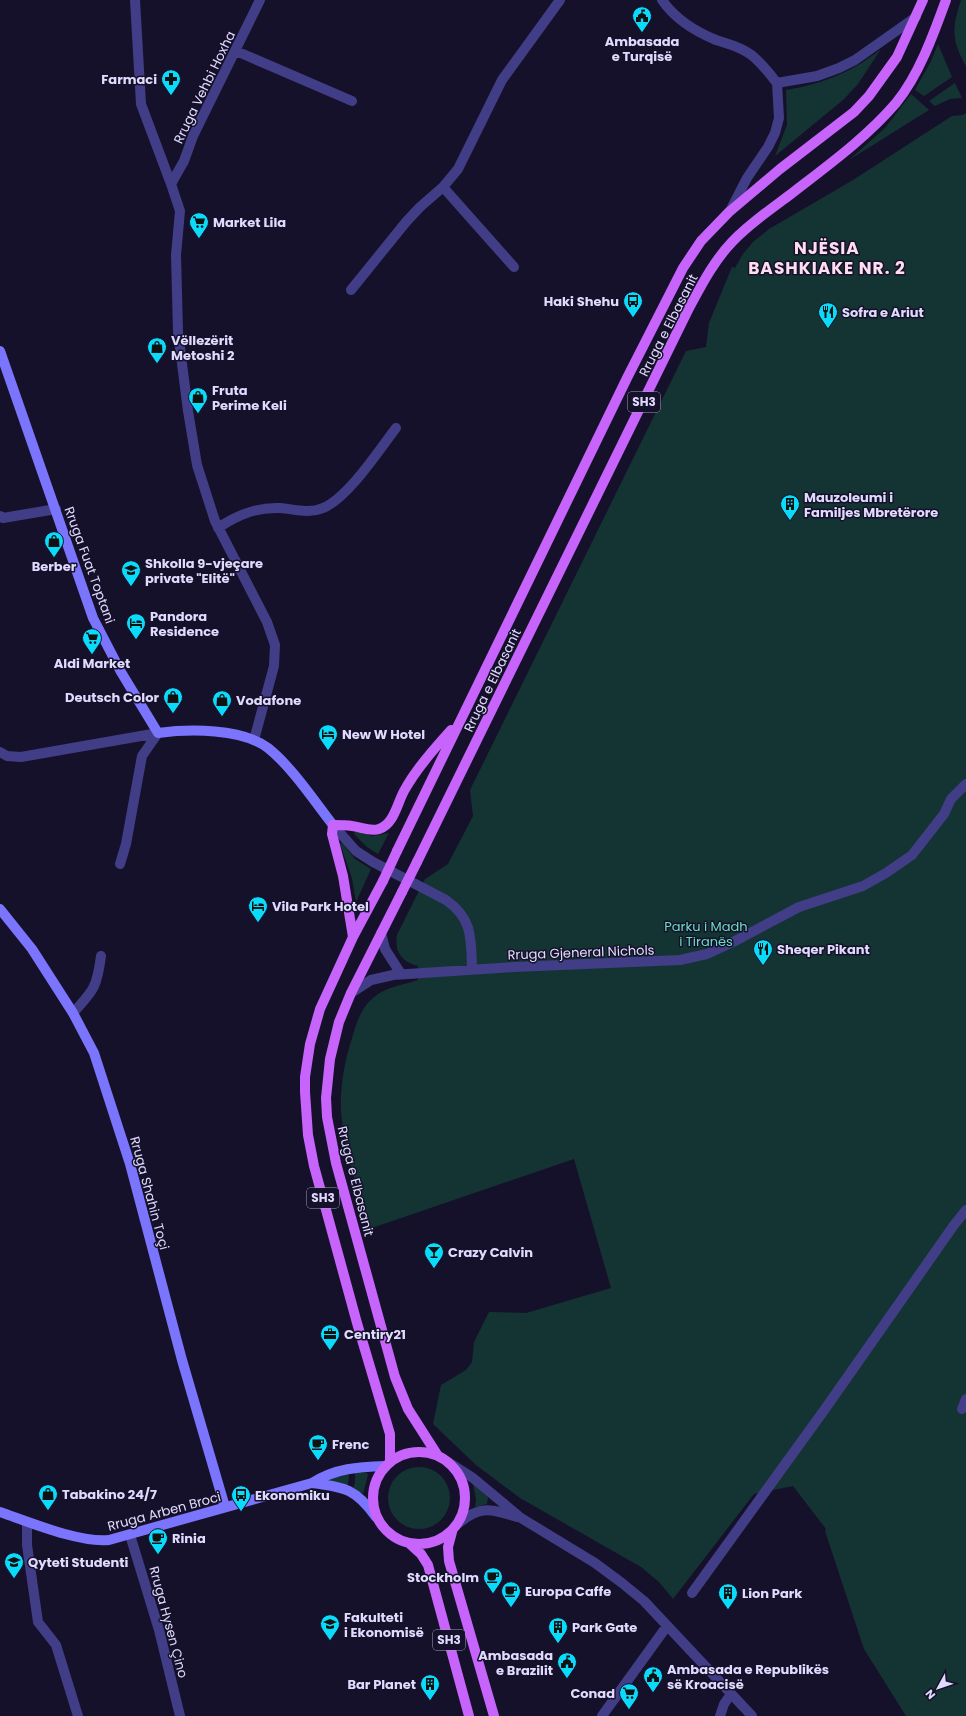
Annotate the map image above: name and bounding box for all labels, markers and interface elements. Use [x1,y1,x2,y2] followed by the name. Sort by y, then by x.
[631,5,653,33] public building icon: Ambasada e Turqisë
[169,28,240,147] street label: Rruga Vehbi Hoxha
[605,32,680,66] place label: Ambasada e Turqisë
[160,68,182,96] pharmacy icon: Farmaci
[101,70,157,89] place label: Farmaci
[188,211,210,239] supermarket icon: Market Lila
[213,213,286,232] place label: Market Lila
[748,236,906,280] district label: NJËSIA BASHKIAKE NR. 2
[634,270,703,380] street label: Rruga e Elbasanit
[622,290,644,318] bus stop icon: Haki Shehu
[544,292,619,311] place label: Haki Shehu
[817,301,839,329] restaurant icon: Sofra e Ariut
[842,303,924,322] place label: Sofra e Ariut
[171,331,235,365] place label: Vëllezërit Metoshi 2
[146,336,168,364] shop icon: Vëllezërit Metoshi 2
[212,381,287,415] place label: Fruta Perime Keli
[187,386,209,414] shop icon: Fruta Perime Keli
[628,392,660,412] road number: SH3
[804,488,938,522] place label: Mauzoleumi i Familjes Mbretërore
[779,493,801,521] building icon: Mauzoleumi i Familjes Mbretërore
[60,504,120,626] street label: Rruga Fuat Toptani
[43,530,65,558] shop icon: Berber
[145,554,263,588] place label: Shkolla 9-vjeçare private "Elitë"
[32,557,77,576] place label: Berber
[120,559,142,587] school or university icon: Shkolla 9-vjeçare private "Elitë"
[150,607,219,641] place label: Pandora Residence
[125,612,147,640] hotel icon: Pandora Residence
[459,625,526,735] street label: Rruga e Elbasanit
[81,627,103,655] supermarket icon: Aldi Market
[54,654,130,673] place label: Aldi Market
[162,686,184,714] shop icon: Deutsch Color
[65,688,159,707] place label: Deutsch Color
[211,689,233,717] shop icon: Vodafone
[236,691,301,710] place label: Vodafone
[317,723,339,751] hotel icon: New W Hotel
[342,725,425,744] place label: New W Hotel
[247,895,269,923] hotel icon: Vila Park Hotel
[272,897,369,916] place label: Vila Park Hotel
[664,917,748,951] park label: Parku i Madh i Tiranës
[752,938,774,966] restaurant icon: Sheqer Pikant
[507,940,655,965] street label: Rruga Gjeneral Nichols
[777,940,870,959] place label: Sheqer Pikant
[333,1124,378,1238] street label: Rruga e Elbasanit
[125,1134,174,1252] street label: Rruga Shahin Toçi
[307,1188,339,1208] road number: SH3
[423,1241,445,1269] bar icon: Crazy Calvin
[448,1243,533,1262] place label: Crazy Calvin
[319,1323,341,1351] office icon: Centiry21
[344,1325,406,1344] place label: Centiry21
[307,1433,329,1461] cafe icon: Frenc
[332,1435,369,1454] place label: Frenc
[37,1483,59,1511] shop icon: Tabakino 24/7
[230,1484,252,1512] bus stop icon: Ekonomiku
[62,1485,157,1504] place label: Tabakino 24/7
[255,1486,330,1505] place label: Ekonomiku
[105,1487,223,1536] street label: Rruga Arben Broci
[147,1527,169,1555] cafe icon: Rinia
[172,1529,206,1548] place label: Rinia
[3,1551,25,1579] school or university icon: Qyteti Studenti
[28,1553,129,1572] place label: Qyteti Studenti
[144,1564,193,1680] street label: Rruga Hysen Çino
[482,1566,504,1594] cafe icon: Stockholm
[407,1568,479,1587] place label: Stockholm
[500,1580,522,1608] cafe icon: Europa Caffe
[525,1582,611,1601] place label: Europa Caffe
[717,1582,739,1610] building icon: Lion Park
[742,1584,802,1603] place label: Lion Park
[344,1608,424,1642] place label: Fakulteti i Ekonomisë
[319,1613,341,1641] school or university icon: Fakulteti i Ekonomisë
[547,1616,569,1644] building icon: Park Gate
[572,1618,637,1637] place label: Park Gate
[433,1630,465,1650] road number: SH3
[478,1646,553,1680] place label: Ambasada e Brazilit
[556,1651,578,1679] public building icon: Ambasada e Brazilit
[667,1660,829,1694] place label: Ambasada e Republikës së Kroacisë
[642,1665,664,1693] public building icon: Ambasada e Republikës së Kroacisë
[918,1668,958,1708] north arrow
[419,1673,441,1701] building icon: Bar Planet
[347,1675,416,1694] place label: Bar Planet
[618,1682,640,1710] supermarket icon: Conad
[570,1684,615,1703] place label: Conad
[922,1686,939,1703] text: N

